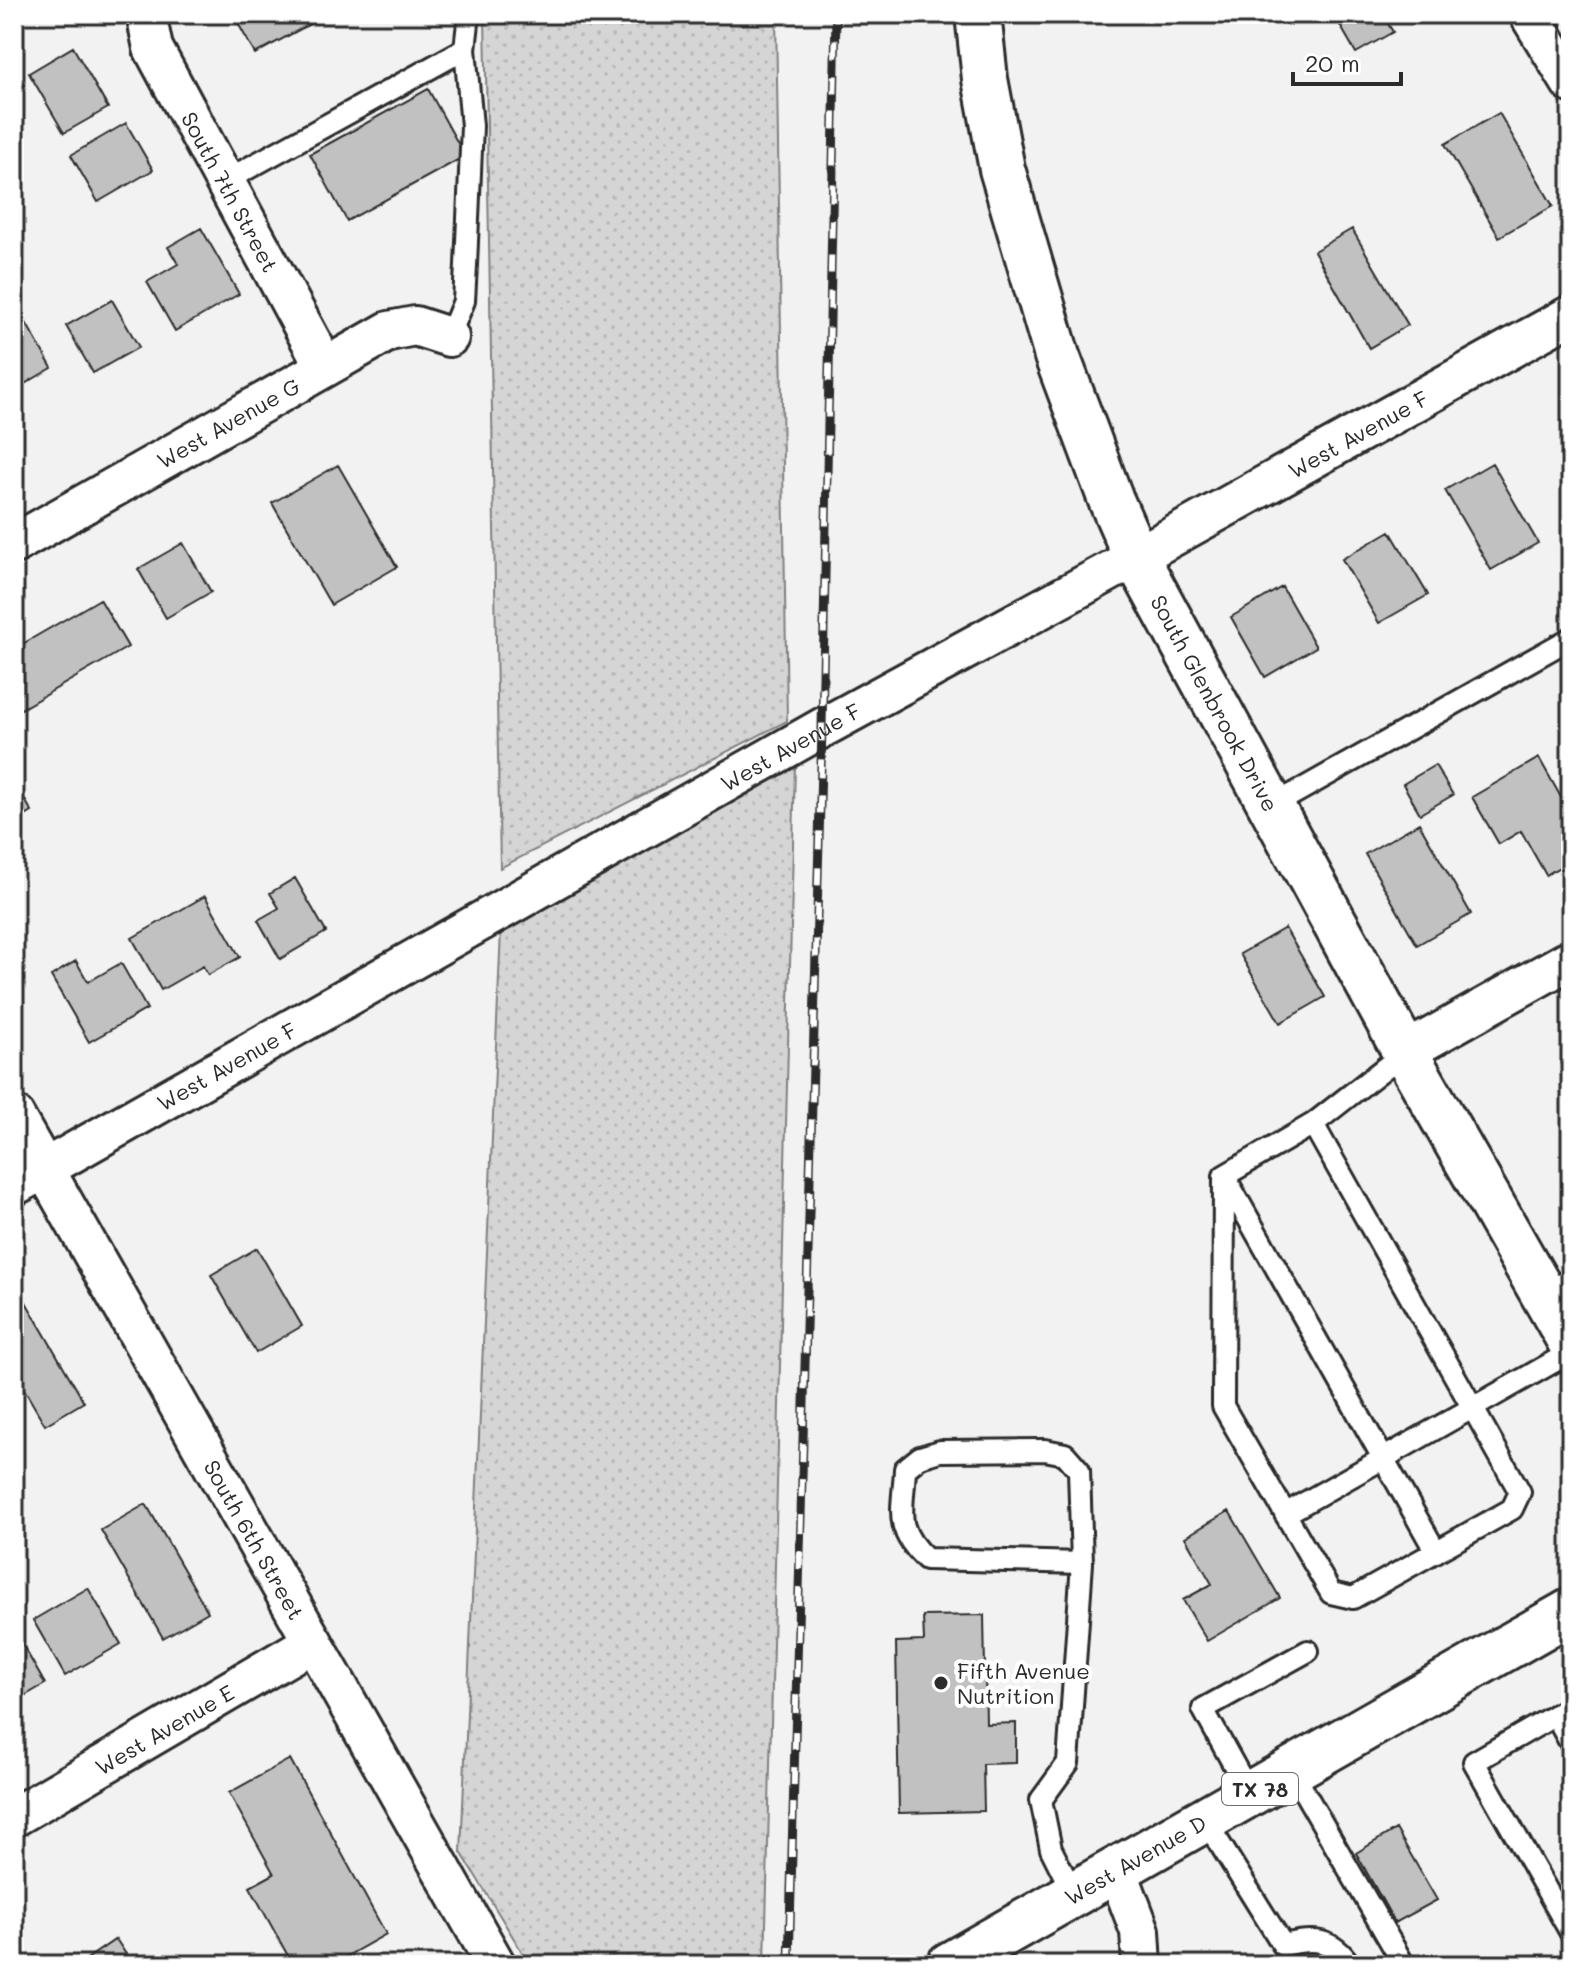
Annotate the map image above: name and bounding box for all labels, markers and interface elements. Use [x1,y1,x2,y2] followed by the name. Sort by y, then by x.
[1293,36,1401,86] scale bar
[1305,47,1360,78] text: 20 m
[175,106,286,277] street label: South 7th Street
[151,370,305,475] street label: West Avenue G
[1283,383,1433,484] street label: West Avenue F
[1145,590,1286,816] street label: South Glenbrook Drive
[715,696,865,797] street label: West Avenue F
[151,1015,301,1117] street label: West Avenue F
[198,1454,312,1625] street label: South 6th Street
[957,1656,1090,1710] place label: Fifth Avenue Nutrition
[932,1674,950,1692] marker: Fifth Avenue Nutrition
[89,1677,239,1781] street label: West Avenue E
[1222,1773,1298,1805] road number: TX 78
[1059,1807,1211,1911] street label: West Avenue D

